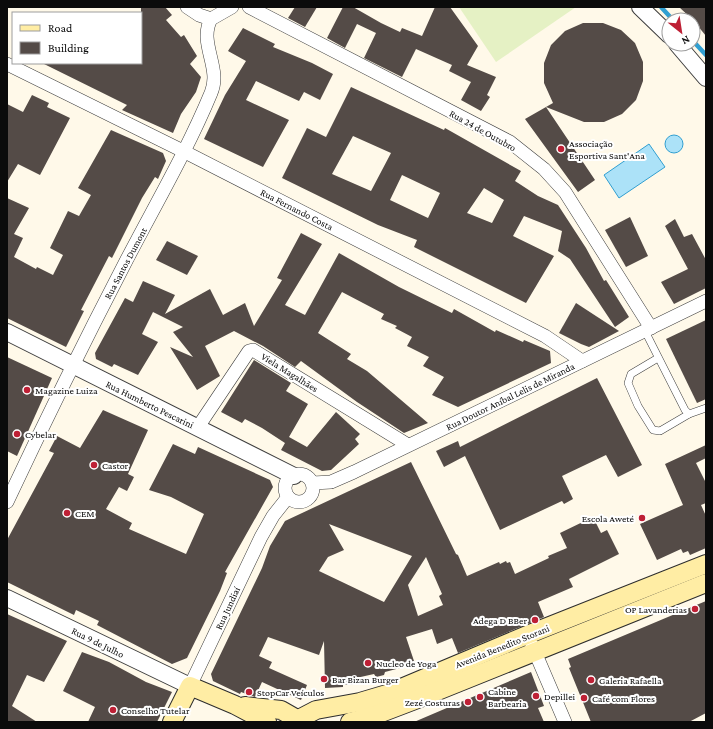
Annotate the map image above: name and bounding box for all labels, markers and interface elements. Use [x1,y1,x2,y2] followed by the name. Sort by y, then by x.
[12,12,142,64] legend
[661,12,701,52] north arrow
[48,21,73,35] text: Road
[679,34,692,48] text: N
[48,41,89,55] text: Building
[447,108,518,153] street label: Rua 24 de Outubro
[569,138,645,161] place label: Associação Esportiva Sant'Ana
[556,144,566,154] marker: Associação Esportiva Sant'Ana
[259,186,335,233] street label: Rua Fernando Costa
[102,225,149,301] street label: Rua Santos Dumont
[259,351,320,394] street label: Viela Magalhães
[444,360,577,432] street label: Rua Doutor Aníbal Lelis de Miranda
[104,378,196,431] street label: Rua Humberto Pescarini
[22,385,32,395] marker: Magazine Luiza
[35,385,98,396] place label: Magazine Luiza
[12,429,22,439] marker: Cybelar
[25,429,56,440] place label: Cybelar
[89,460,99,470] marker: Castor
[102,460,129,471] place label: Castor
[62,508,72,518] marker: CEM
[75,508,95,519] place label: CEM
[582,513,635,524] place label: Escola Aweté
[637,513,647,523] marker: Escola Aweté
[213,585,242,631] street label: Rua Jundiaí
[625,604,687,615] place label: OP Lavanderias
[690,604,700,614] marker: OP Lavanderias
[473,615,527,626] place label: Adega D BBer
[530,615,540,625] marker: Adega D BBer
[453,622,551,670] street label: Avenida Benedito Storani
[70,625,126,660] street label: Rua 9 de Julho
[363,658,373,668] marker: Nucleo de Yoga
[376,658,437,669] place label: Nucleo de Yoga
[319,674,329,684] marker: Bar Bizan Burger
[332,674,399,685] place label: Bar Bizan Burger
[586,675,596,685] marker: Galeria Rafaella
[599,675,662,686] place label: Galeria Rafaella
[488,686,527,709] place label: Cabine Barbearia
[244,687,254,697] marker: StopCar Veículos
[257,687,324,698] place label: StopCar Veículos
[531,691,541,701] marker: Depillei
[544,691,576,702] place label: Depillei
[475,692,485,702] marker: Cabine Barbearia
[579,693,589,703] marker: Café com Flores
[592,693,655,704] place label: Café com Flores
[405,697,460,708] place label: Zezé Costuras
[463,697,473,707] marker: Zezé Costuras
[108,705,118,715] marker: Conselho Tutelar
[121,705,190,716] place label: Conselho Tutelar

